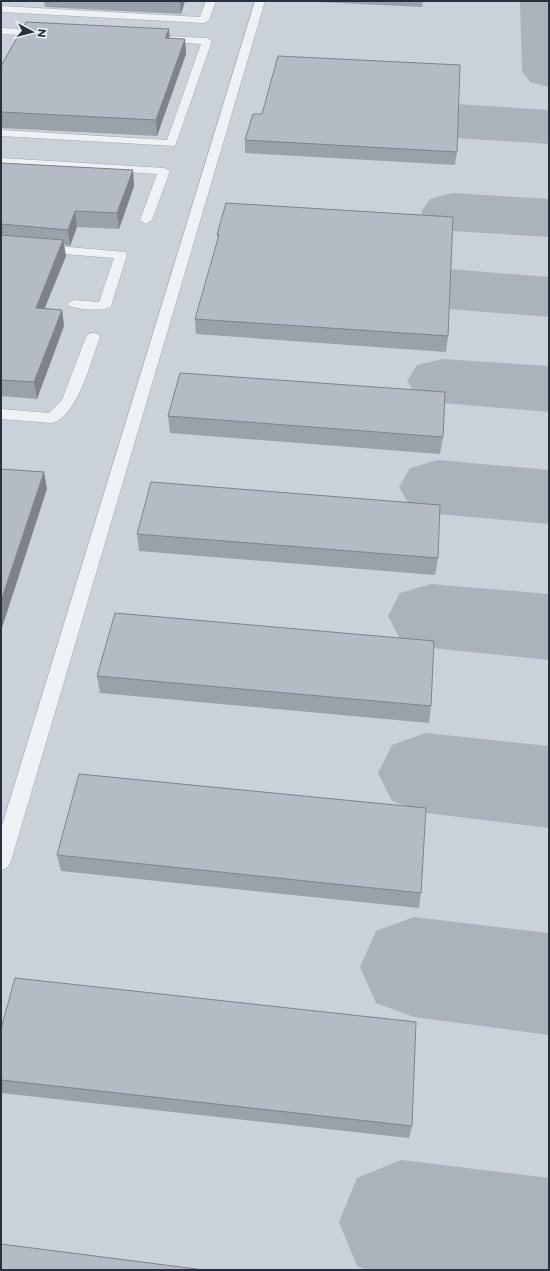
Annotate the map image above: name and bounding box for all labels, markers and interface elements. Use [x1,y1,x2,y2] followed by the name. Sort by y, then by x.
[12,12,52,52] north arrow
[34,28,49,38] text: N

